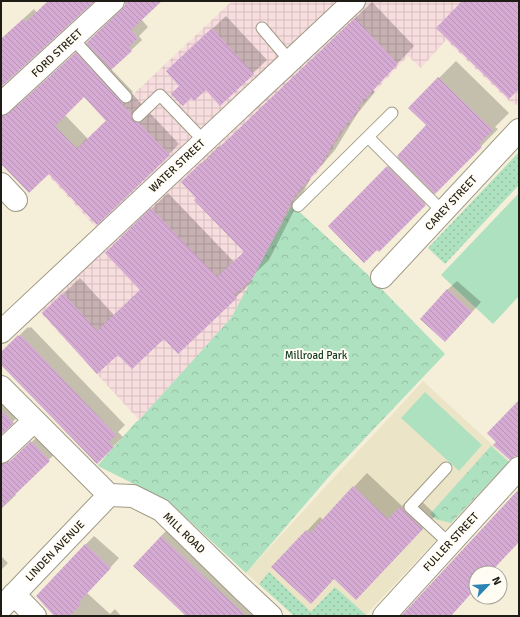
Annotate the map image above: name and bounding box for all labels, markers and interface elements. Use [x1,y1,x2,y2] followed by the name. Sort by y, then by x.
[29,26,86,80] street label: FORD STREET
[146,136,208,195] street label: WATER STREET
[422,173,480,233] street label: CAREY STREET
[285,349,348,362] park label: Millroad Park
[160,510,208,556] street label: MILL ROAD
[421,510,482,574] street label: FULLER STREET
[23,518,87,584] street label: LINDEN AVENUE
[468,565,508,605] north arrow
[489,575,504,587] text: N

